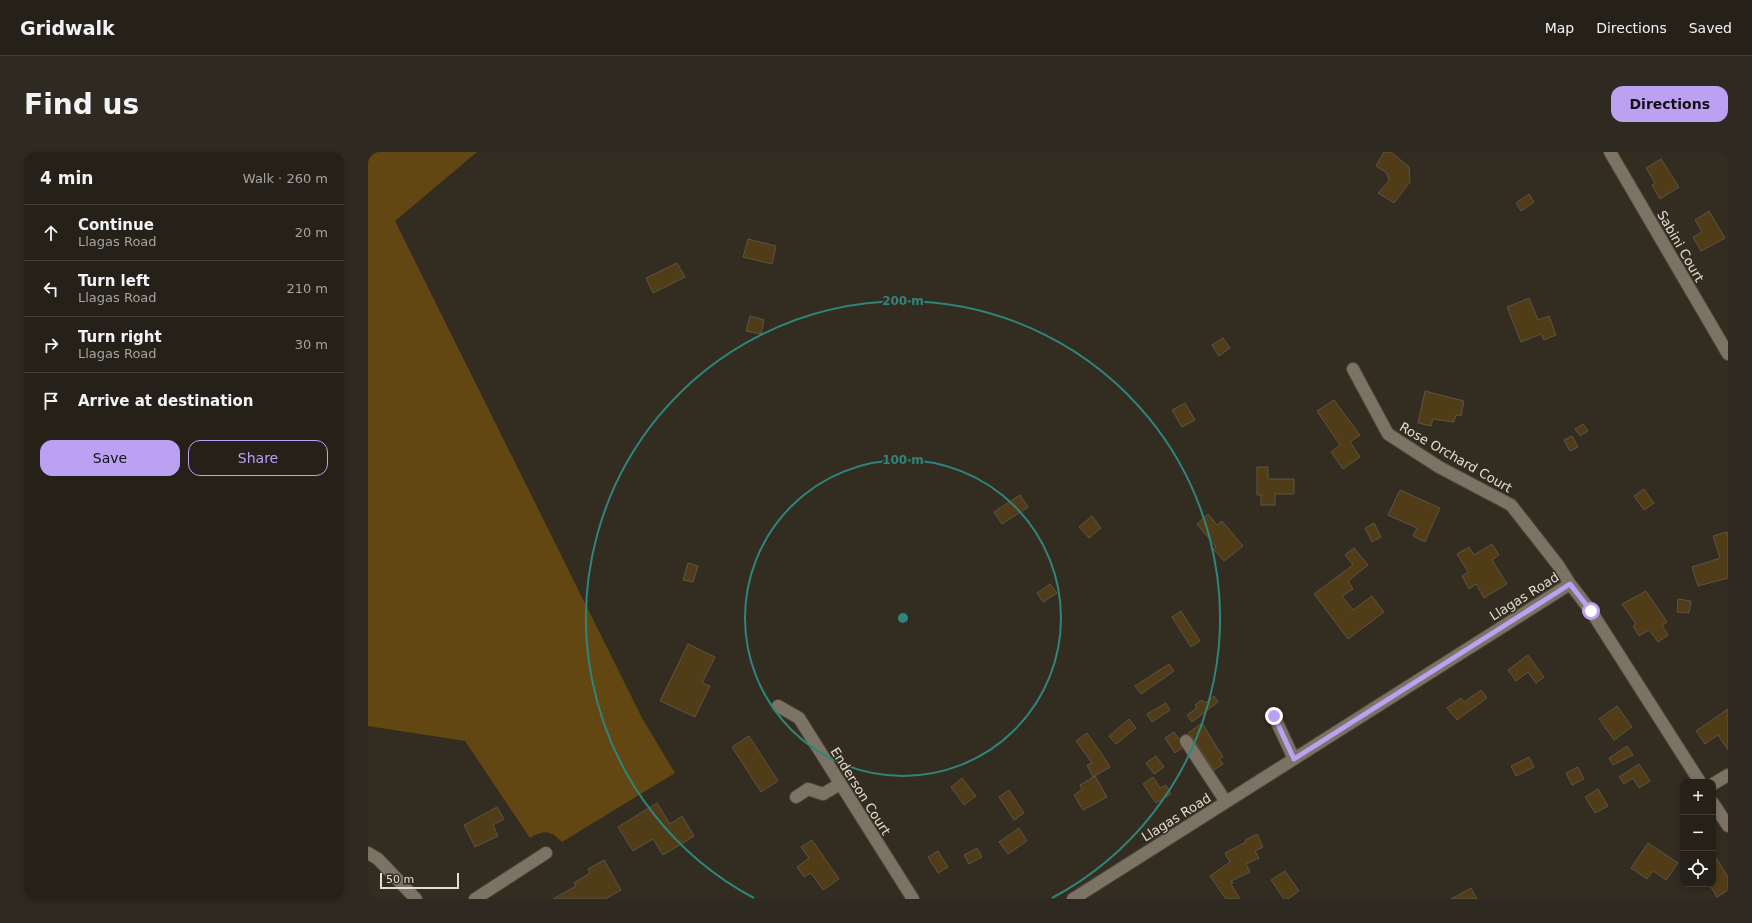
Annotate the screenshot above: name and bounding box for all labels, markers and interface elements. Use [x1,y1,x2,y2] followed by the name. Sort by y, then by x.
[20,17,115,39] text: Gridwalk
[1545,20,1574,36] text: Map
[1596,20,1667,36] text: Directions
[1689,20,1732,36] text: Saved
[1611,86,1728,122] button: Directions
[24,88,139,121] text: Find us
[40,168,93,188] text: 4 min
[243,171,328,186] text: Walk · 260 m
[1654,208,1707,285] street label: Sabini Court
[78,216,154,234] text: Continue
[40,222,62,244] icon: ahead
[295,225,328,240] text: 20 m
[78,234,157,249] text: Llagas Road
[78,272,150,290] text: Turn left
[40,278,62,300] icon: left
[286,281,328,296] text: 210 m
[78,290,157,305] text: Llagas Road
[882,294,924,308] text: 200 m
[78,328,162,346] text: Turn right
[40,334,62,356] icon: right
[295,337,328,352] text: 30 m
[78,346,157,361] text: Llagas Road
[40,390,62,412] icon: arrive
[78,392,253,410] text: Arrive at destination
[1397,419,1515,496] street label: Rose Orchard Court
[40,440,180,476] button: Save
[188,440,328,476] button: Share
[882,453,924,467] text: 100 m
[1487,569,1562,624] street label: Llagas Road
[1582,602,1600,620] route start
[896,611,910,625] centre of rings
[1265,707,1283,725] route end
[827,745,894,838] street label: Enderson Court
[1680,779,1716,887] map controls
[1680,779,1716,815] button: +
[1139,790,1214,845] street label: Llagas Road
[1680,815,1716,851] button: −
[1680,851,1716,887] button: locate
[380,871,459,890] scale bar
[386,873,414,886] text: 50 m

